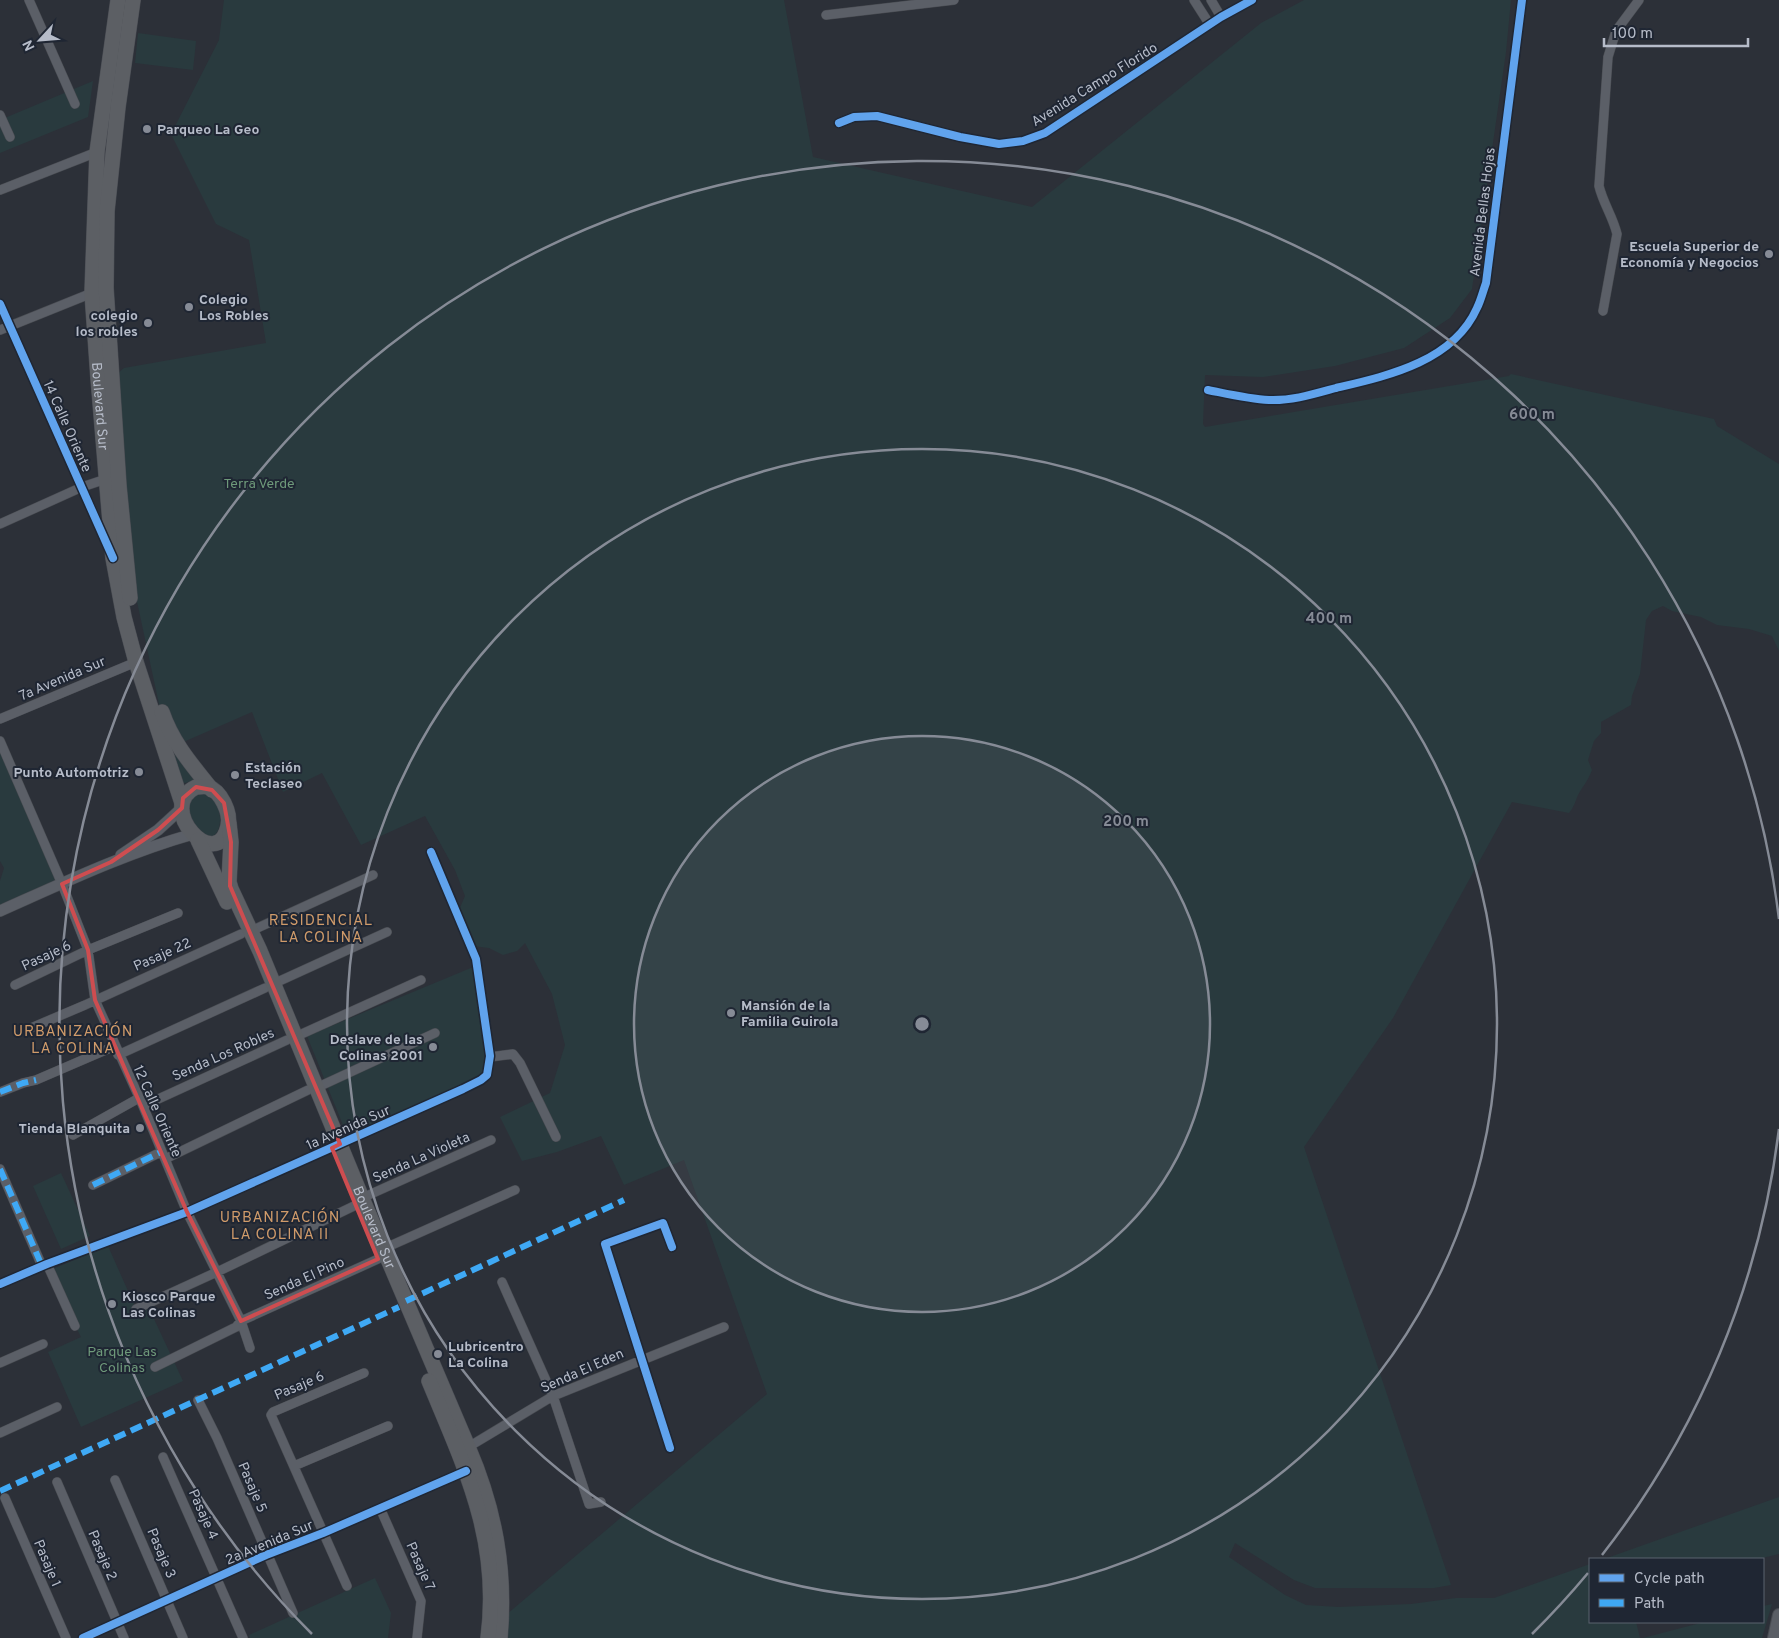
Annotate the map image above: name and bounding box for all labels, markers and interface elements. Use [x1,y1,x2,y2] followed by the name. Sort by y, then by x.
[15,15,65,65] north arrow
[1604,15,1748,47] scale bar
[1612,25,1653,44] text: 100 m
[20,37,40,53] text: N
[1029,39,1161,131] street label: Avenida Campo Florido
[157,122,260,139] place label: Parqueo La Geo
[141,123,153,135] marker: Parqueo La Geo
[1467,147,1500,278] street label: Avenida Bellas Hojas
[1620,239,1759,272] place label: Escuela Superior de Economía y Negocios
[1763,248,1775,260] marker: Escuela Superior de Economía y Negocios
[199,292,269,325] place label: Colegio Los Robles
[183,301,195,313] marker: Colegio Los Robles
[76,308,138,341] place label: colegio los robles
[142,317,154,329] marker: colegio los robles
[87,362,111,452] street label: Boulevard Sur
[39,378,94,475] street label: 14 Calle Oriente
[1509,406,1555,425] text: 600 m
[223,476,295,493] park label: Terra Verde
[1306,610,1352,629] text: 400 m
[17,653,109,705] street label: 7a Avenida Sur
[245,760,303,793] place label: Estación Teclaseo
[13,765,129,782] place label: Punto Automotriz
[133,766,145,778] marker: Punto Automotriz
[229,769,241,781] marker: Estación Teclaseo
[1103,813,1149,832] text: 200 m
[269,912,373,948] district label: RESIDENCIAL LA COLINA
[131,935,194,976] street label: Pasaje 22
[19,937,74,975] street label: Pasaje 6
[741,998,838,1031] place label: Mansión de la Familia Guirola
[725,1007,737,1019] marker: Mansión de la Familia Guirola
[913,1015,931,1033] centre of rings
[13,1021,133,1059] district label: URBANIZACIÓN LA COLINA
[170,1025,277,1086] street label: Senda Los Robles
[330,1032,423,1065] place label: Deslave de las Colinas 2001
[427,1041,439,1053] marker: Deslave de las Colinas 2001
[129,1063,185,1160] street label: 12 Calle Oriente
[304,1102,394,1154] street label: 1a Avenida Sur
[19,1121,130,1138] place label: Tienda Blanquita
[134,1122,146,1134] marker: Tienda Blanquita
[370,1129,473,1187] street label: Senda La Violeta
[348,1184,398,1272] street label: Boulevard Sur
[220,1207,340,1245] district label: URBANIZACIÓN LA COLINA II
[262,1254,348,1305] street label: Senda El Pino
[122,1289,216,1322] place label: Kiosco Parque Las Colinas
[106,1298,118,1310] marker: Kiosco Parque Las Colinas
[448,1339,524,1372] place label: Lubricentro La Colina
[87,1344,157,1377] park label: Parque Las Colinas
[538,1345,627,1397] street label: Senda El Eden
[432,1348,444,1360] marker: Lubricentro La Colina
[272,1368,327,1405] street label: Pasaje 6
[233,1460,270,1515] street label: Pasaje 5
[184,1487,221,1542] street label: Pasaje 4
[223,1517,317,1570] street label: 2a Avenida Sur
[142,1526,179,1581] street label: Pasaje 3
[83,1528,120,1583] street label: Pasaje 2
[29,1537,64,1590] street label: Pasaje 1
[401,1540,438,1593] street label: Pasaje 7
[1589,1558,1764,1623] legend
[1634,1570,1705,1589] text: Cycle path
[1634,1595,1665,1614] text: Path

